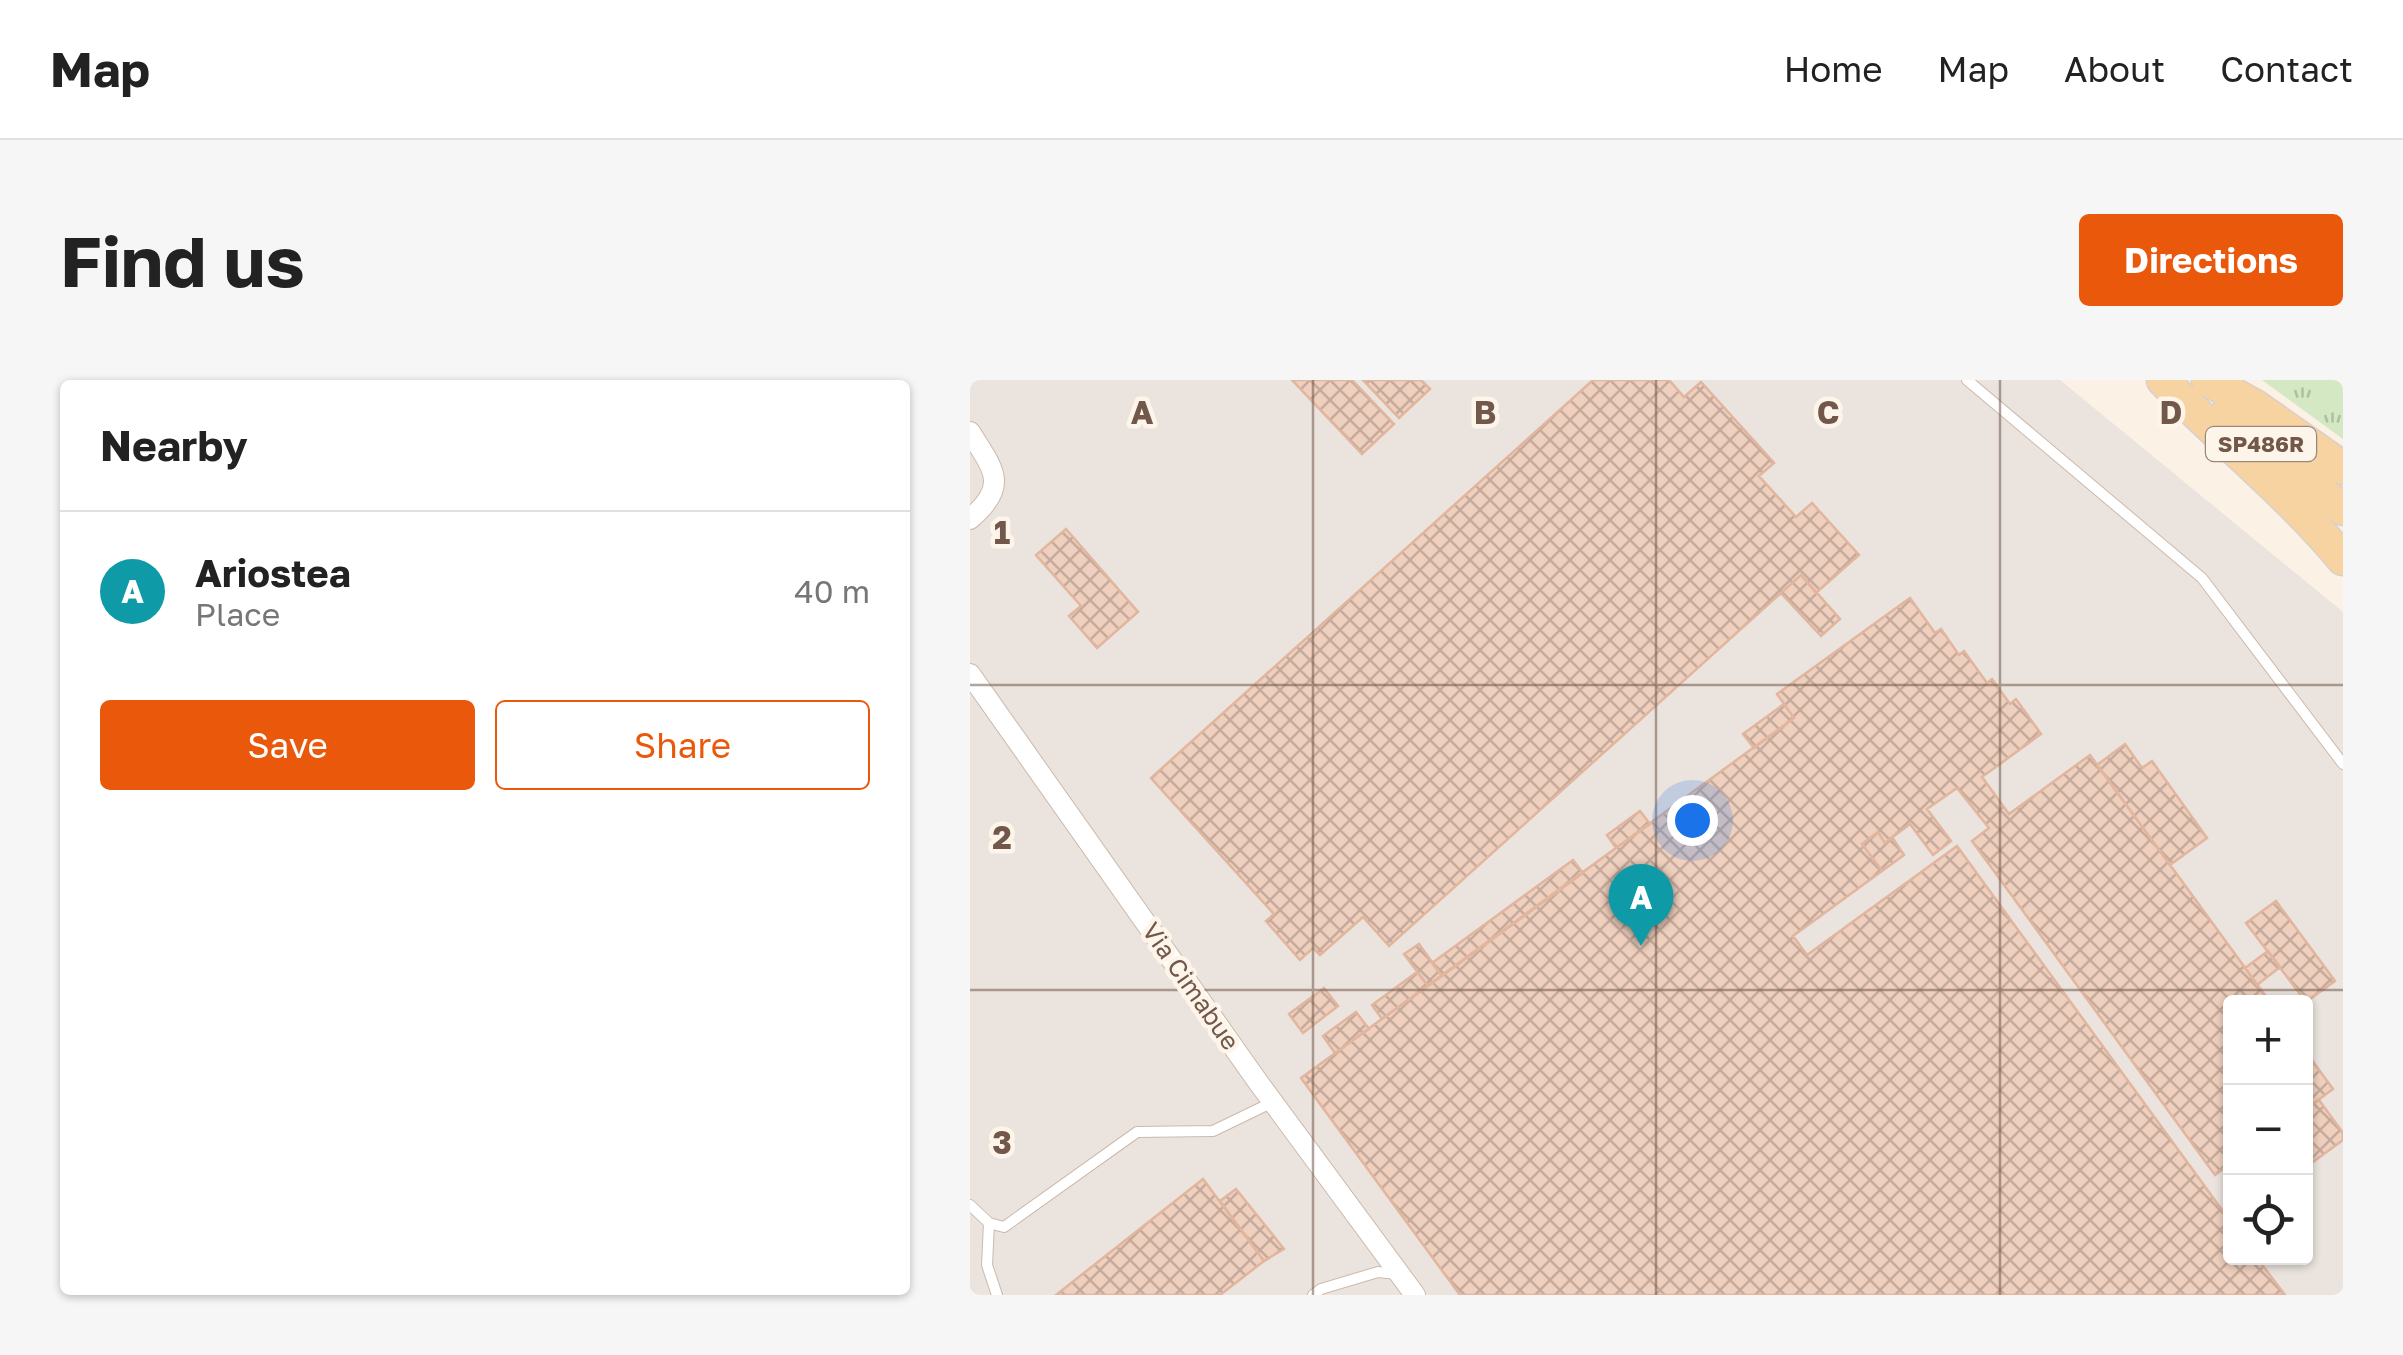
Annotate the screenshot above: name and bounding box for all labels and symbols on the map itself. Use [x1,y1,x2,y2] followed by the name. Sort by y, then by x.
[1131,393,1154,431] text: A
[1474,393,1496,431] text: B
[1817,393,1839,431] text: C
[2160,393,2182,431] text: D
[2206,427,2316,461] road number: SP486R
[994,513,1010,551] text: 1
[1667,795,1718,846] your location
[992,818,1012,856] text: 2
[1608,864,1674,946] pin: A
[1136,916,1247,1056] street label: Via Cimabue
[992,1123,1012,1161] text: 3

